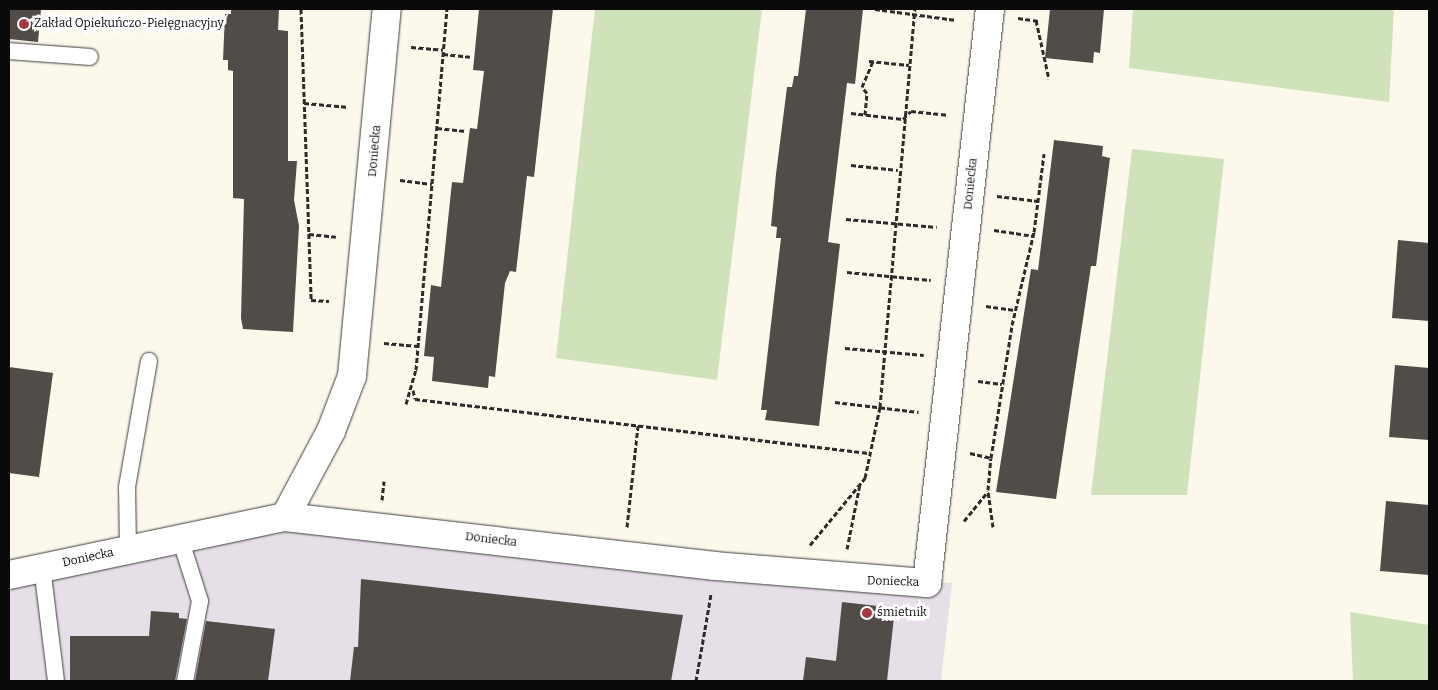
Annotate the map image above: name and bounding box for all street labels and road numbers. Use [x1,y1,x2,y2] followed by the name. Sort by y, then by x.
[366,124,384,178] street label: Doniecka
[961,157,981,211] street label: Doniecka
[464,530,518,550] street label: Doniecka
[61,546,115,570] street label: Doniecka
[867,574,919,590] street label: Doniecka

